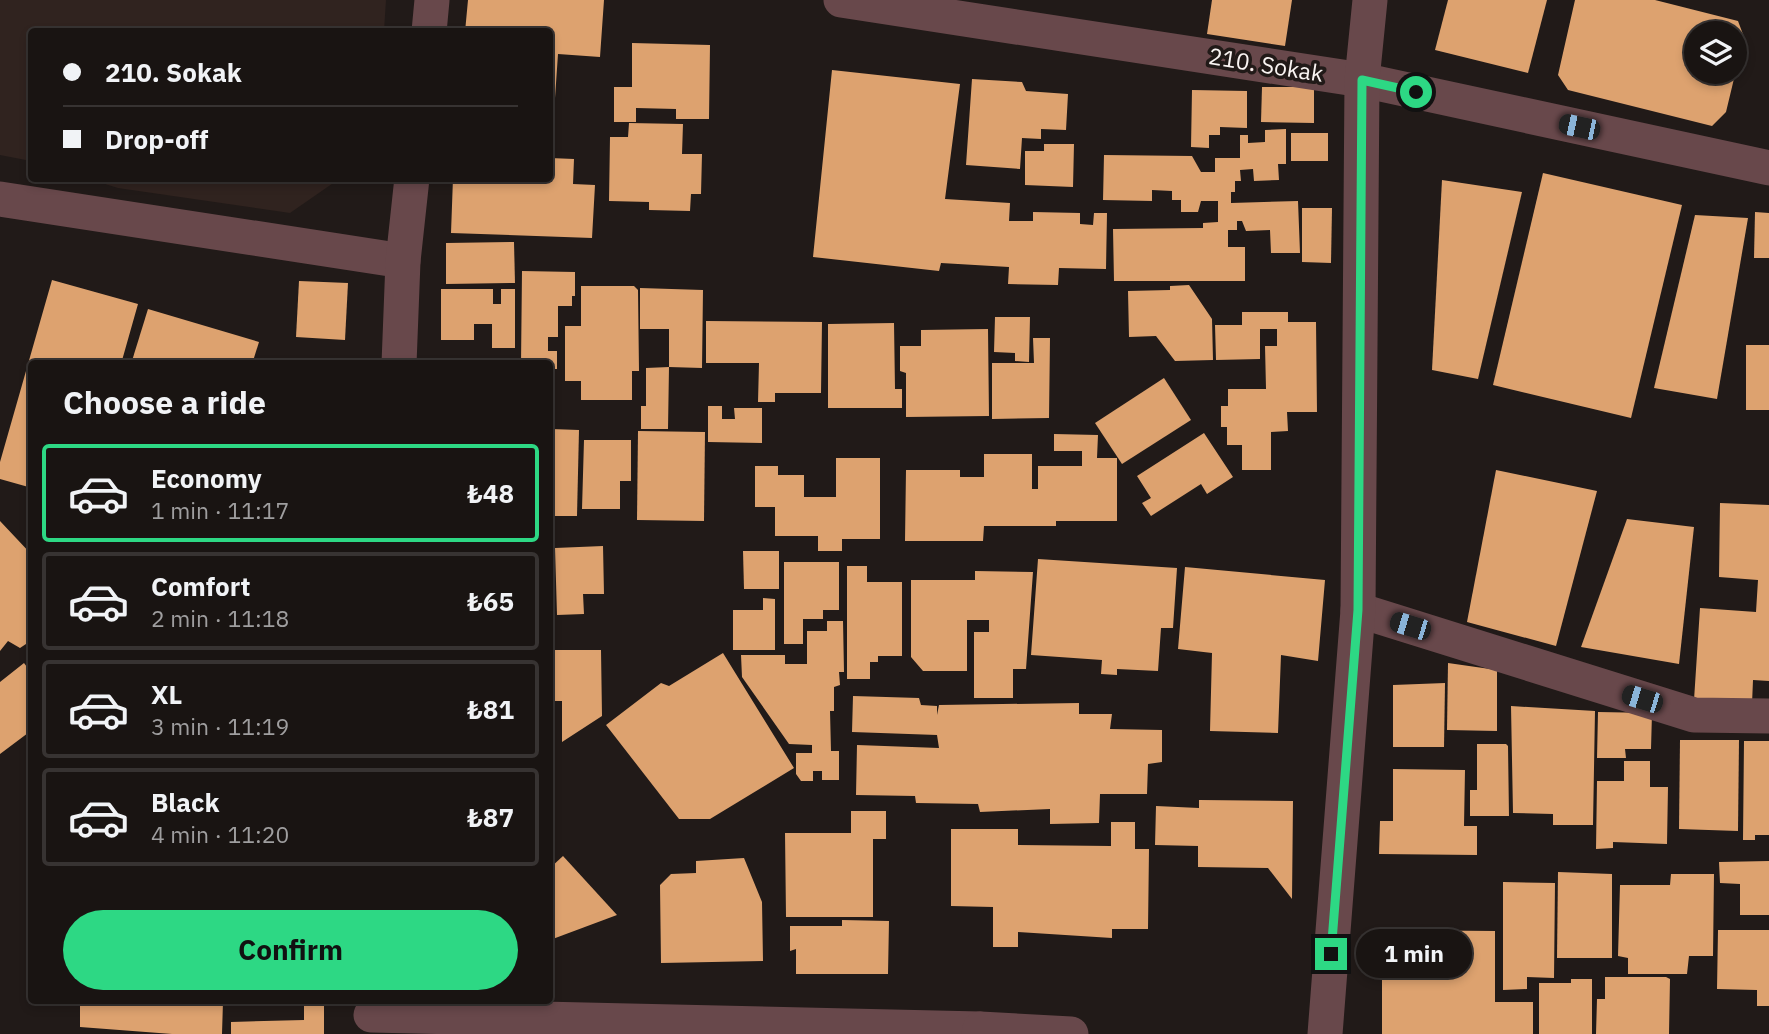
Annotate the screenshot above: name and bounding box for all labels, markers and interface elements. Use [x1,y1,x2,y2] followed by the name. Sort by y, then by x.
[1684,21,1747,84] map controls
[1684,21,1747,84] button: layers
[1207,40,1326,88] street label: 210. Sokak
[105,55,242,89] text: 210. Sokak
[1400,76,1432,108] route start
[1557,112,1602,142] car
[105,122,208,156] text: Drop-off
[63,381,266,423] text: Choose a ride
[151,461,262,495] text: Economy
[67,462,130,525] icon: car
[467,476,514,510] text: ₺48
[151,495,289,525] text: 1 min · 11:17
[151,569,250,603] text: Comfort
[67,570,130,633] icon: car
[467,584,514,618] text: ₺65
[151,603,289,633] text: 2 min · 11:18
[1387,610,1434,642] car
[151,677,182,711] text: XL
[67,678,130,741] icon: car
[1619,683,1666,715] car
[467,692,514,726] text: ₺81
[151,711,289,741] text: 3 min · 11:19
[151,785,219,819] text: Black
[67,786,130,849] icon: car
[467,800,514,834] text: ₺87
[151,819,289,849] text: 4 min · 11:20
[63,910,518,990] button: Confirm
[1356,930,1471,978] callout: 1 min
[1315,938,1347,970] route end
[1384,938,1444,968] text: 1 min

